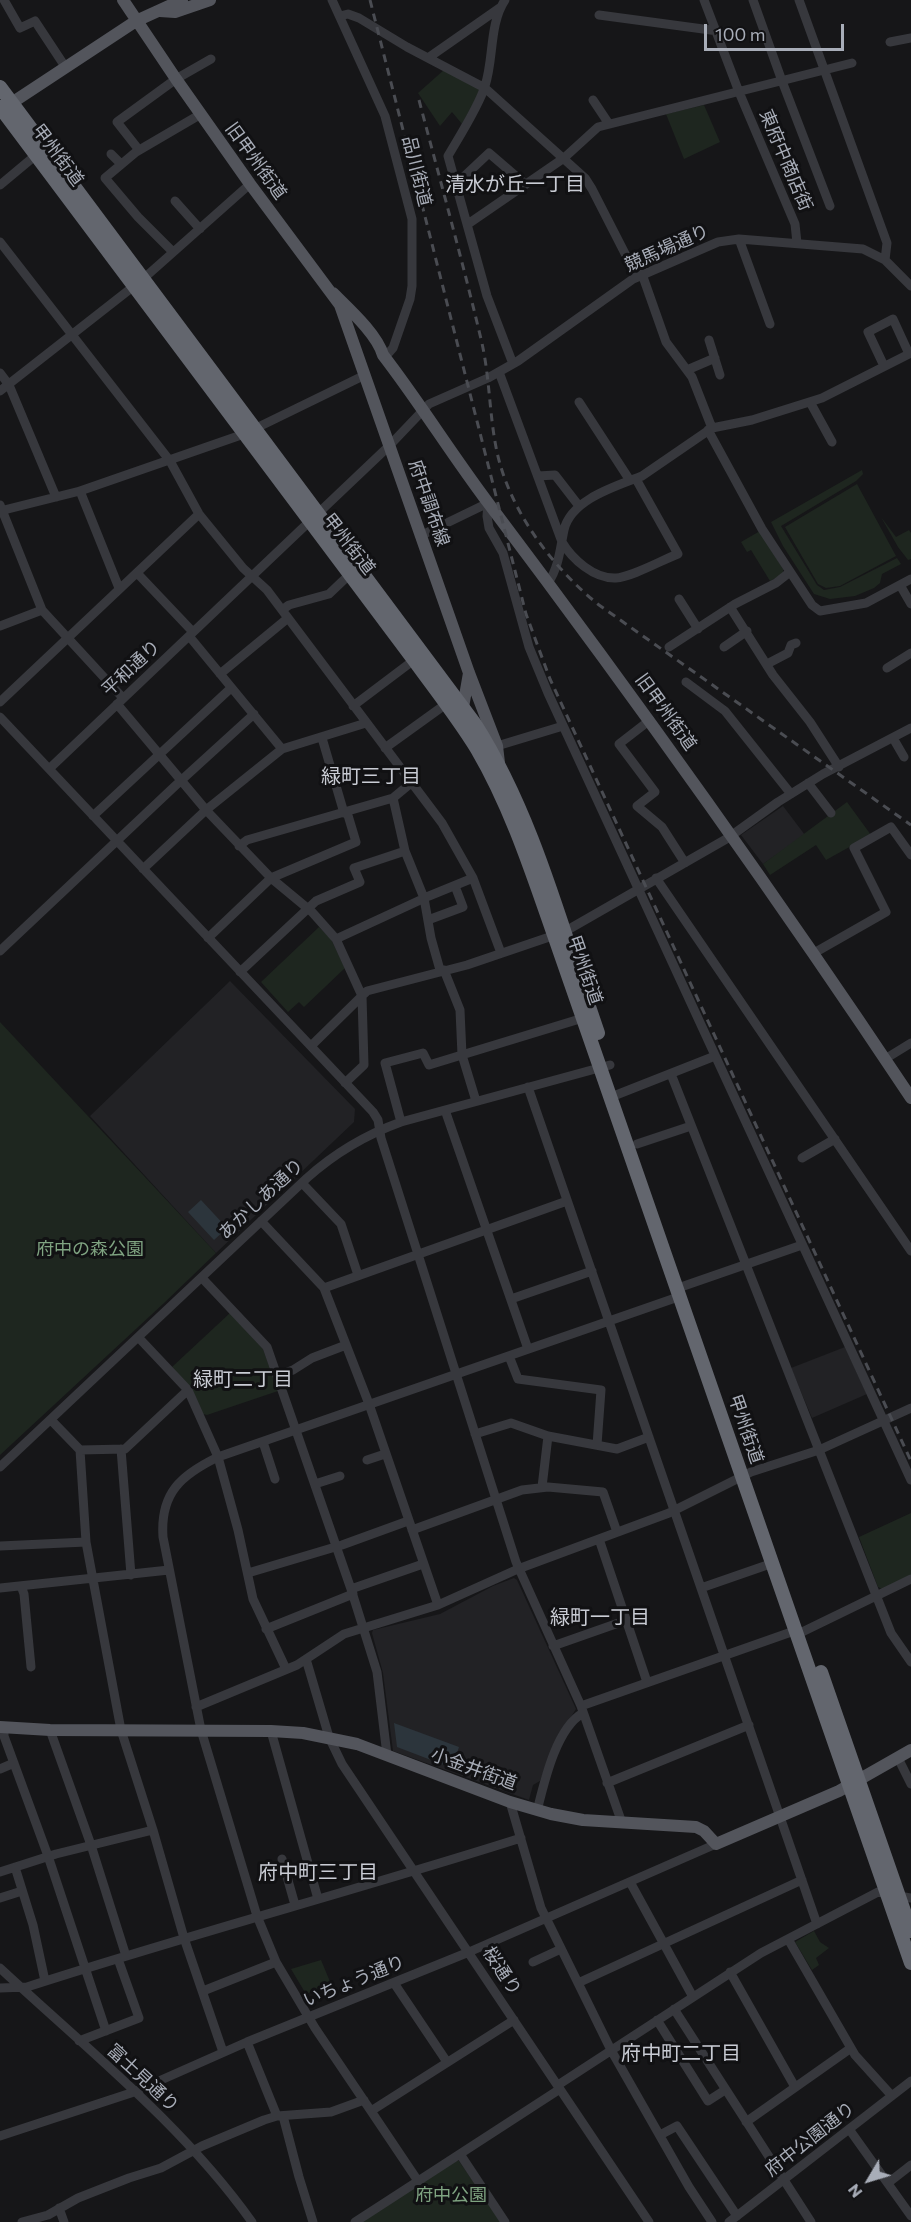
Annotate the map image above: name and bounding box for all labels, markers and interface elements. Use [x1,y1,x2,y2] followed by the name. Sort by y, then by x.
[707,12,846,50] scale bar
[715,23,765,45] text: 100 m
[755,106,817,214] street label: 東府中商店街
[221,118,291,204] street label: 旧甲州街道
[28,120,88,190] street label: 甲州街道
[398,133,436,209] street label: 品川街道
[445,172,585,196] district label: 清水が丘一丁目
[621,220,713,276] street label: 競馬場通り
[404,457,454,549] street label: 府中調布線
[318,509,380,579] street label: 甲州街道
[97,636,165,700] street label: 平和通り
[631,669,701,755] street label: 旧甲州街道
[321,764,421,788] district label: 緑町三丁目
[563,932,607,1008] street label: 甲州街道
[214,1154,308,1244] street label: あかしあ通り
[36,1238,144,1260] park label: 府中の森公園
[193,1367,293,1391] district label: 緑町二丁目
[724,1391,768,1467] street label: 甲州街道
[550,1605,650,1629] district label: 緑町一丁目
[428,1743,520,1795] street label: 小金井街道
[258,1860,378,1884] district label: 府中町三丁目
[478,1942,526,2000] street label: 桜通り
[300,1951,408,2011] street label: いちょう通り
[103,2039,183,2117] street label: 富士見通り
[621,2041,741,2065] district label: 府中町二丁目
[761,2097,859,2181] street label: 府中公園通り
[839,2150,899,2210] north arrow
[843,2181,866,2202] text: N
[415,2184,487,2206] park label: 府中公園

